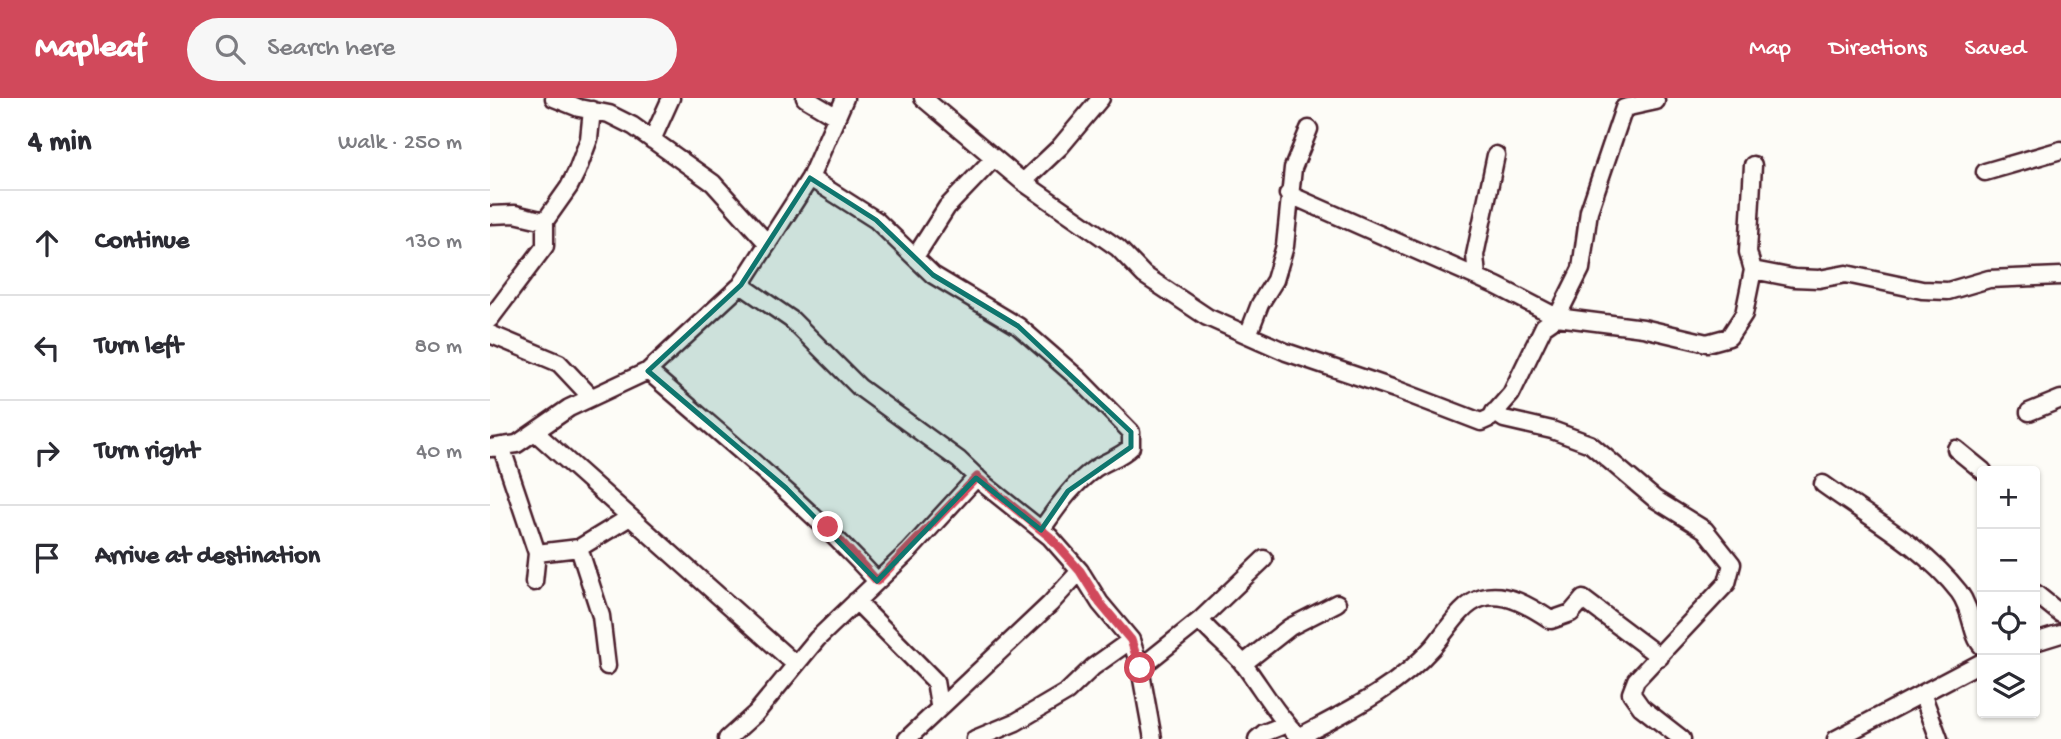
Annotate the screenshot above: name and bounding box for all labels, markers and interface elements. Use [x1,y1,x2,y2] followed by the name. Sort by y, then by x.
[187,18,677,81] search box
[35,30,145,68] text: Mapleaf
[211,30,249,68] icon: search
[267,34,395,65] text: Search here
[1749,35,1791,64] text: Map
[1829,35,1927,64] text: Directions
[1965,35,2026,64] text: Saved
[28,126,91,161] text: 4 min
[338,130,462,157] text: Walk · 250 m
[28,224,66,262] icon: ahead
[95,227,189,258] text: Continue
[406,229,462,256] text: 130 m
[28,329,66,367] icon: left
[95,332,183,363] text: Turn left
[415,334,462,361] text: 80 m
[28,434,66,472] icon: right
[95,437,199,468] text: Turn right
[416,439,462,466] text: 40 m
[1977,466,2040,718] map controls
[1977,466,2040,529] button: +
[812,511,843,542] route end
[1977,529,2040,592] button: −
[28,539,66,577] icon: arrive
[95,542,320,573] text: Arrive at destination
[1977,592,2040,655] button: locate
[1124,652,1155,683] route start
[1977,655,2040,718] button: layers

